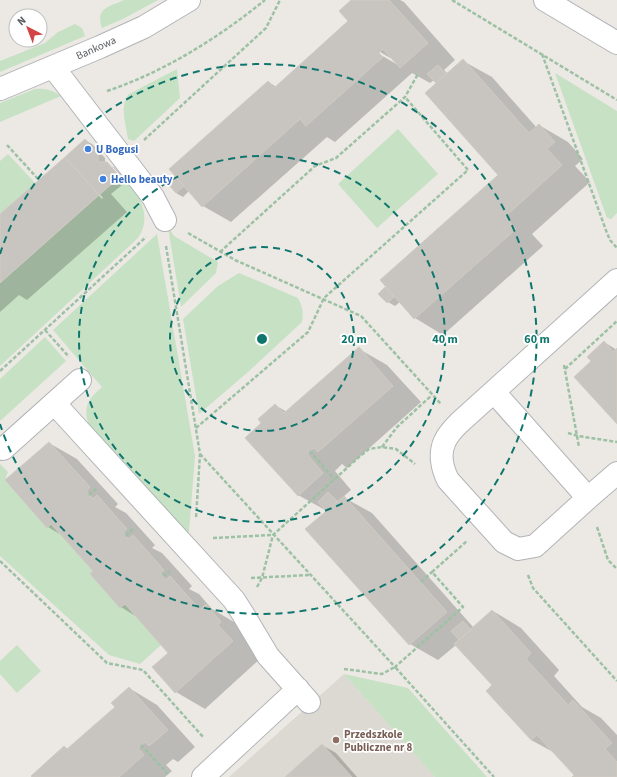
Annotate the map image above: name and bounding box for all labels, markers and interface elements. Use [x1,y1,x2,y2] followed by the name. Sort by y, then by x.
[8,8,48,48] north arrow
[14,13,29,29] text: N
[74,32,118,64] street label: Bankowa
[96,142,138,157] place label: U Bogusi
[83,144,93,154] marker: U Bogusi
[111,172,173,187] place label: Hello beauty
[98,174,108,184] marker: Hello beauty
[341,331,367,348] text: 20 m
[432,331,458,348] text: 40 m
[524,331,550,348] text: 60 m
[255,332,269,346] centre of rings
[344,727,413,755] place label: Przedszkole Publiczne nr 8
[331,735,341,745] marker: Przedszkole Publiczne nr 8

